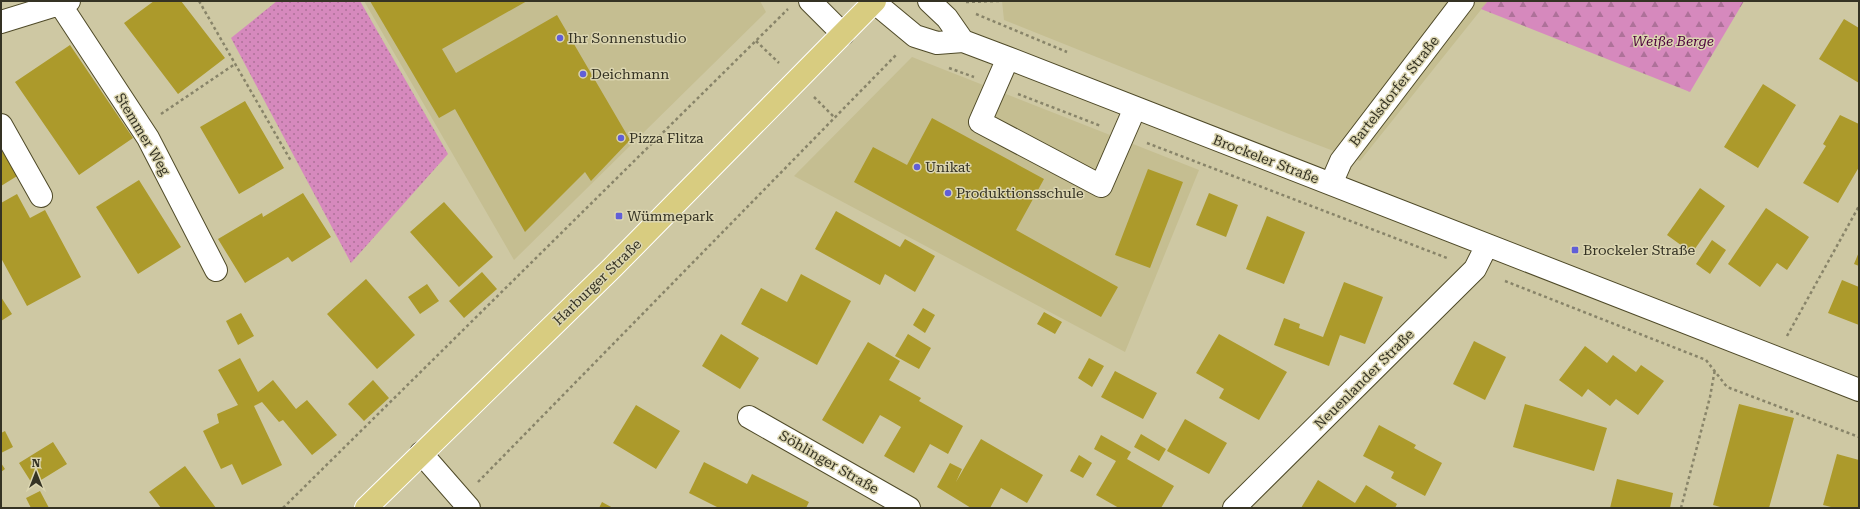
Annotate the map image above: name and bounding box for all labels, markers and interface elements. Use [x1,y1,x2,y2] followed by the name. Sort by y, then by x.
[568,30,687,46] place label: Ihr Sonnenstudio
[1346,32,1442,149] street label: Bartelsdorfer Straße
[555,33,565,43] marker: Ihr Sonnenstudio
[1632,33,1714,49] park label: Weiße Berge
[591,66,669,82] place label: Deichmann
[578,69,588,79] marker: Deichmann
[112,90,174,178] street label: Stemmer Weg
[629,130,704,146] place label: Pizza Flitza
[1211,131,1322,187] street label: Brockeler Straße
[616,133,626,143] marker: Pizza Flitza
[925,159,971,175] place label: Unikat
[912,162,922,172] marker: Unikat
[956,185,1084,201] place label: Produktionsschule
[943,188,953,198] marker: Produktionsschule
[627,208,714,224] place label: Wümmepark
[614,211,624,221] marker: Wümmepark
[550,236,645,328] street label: Harburger Straße
[1583,242,1696,258] place label: Brockeler Straße
[1570,245,1580,255] marker: Brockeler Straße
[1311,326,1417,432] street label: Neuenlander Straße
[776,427,882,497] street label: Söhlinger Straße
[16,453,56,493] north arrow
[32,457,41,470] text: N

